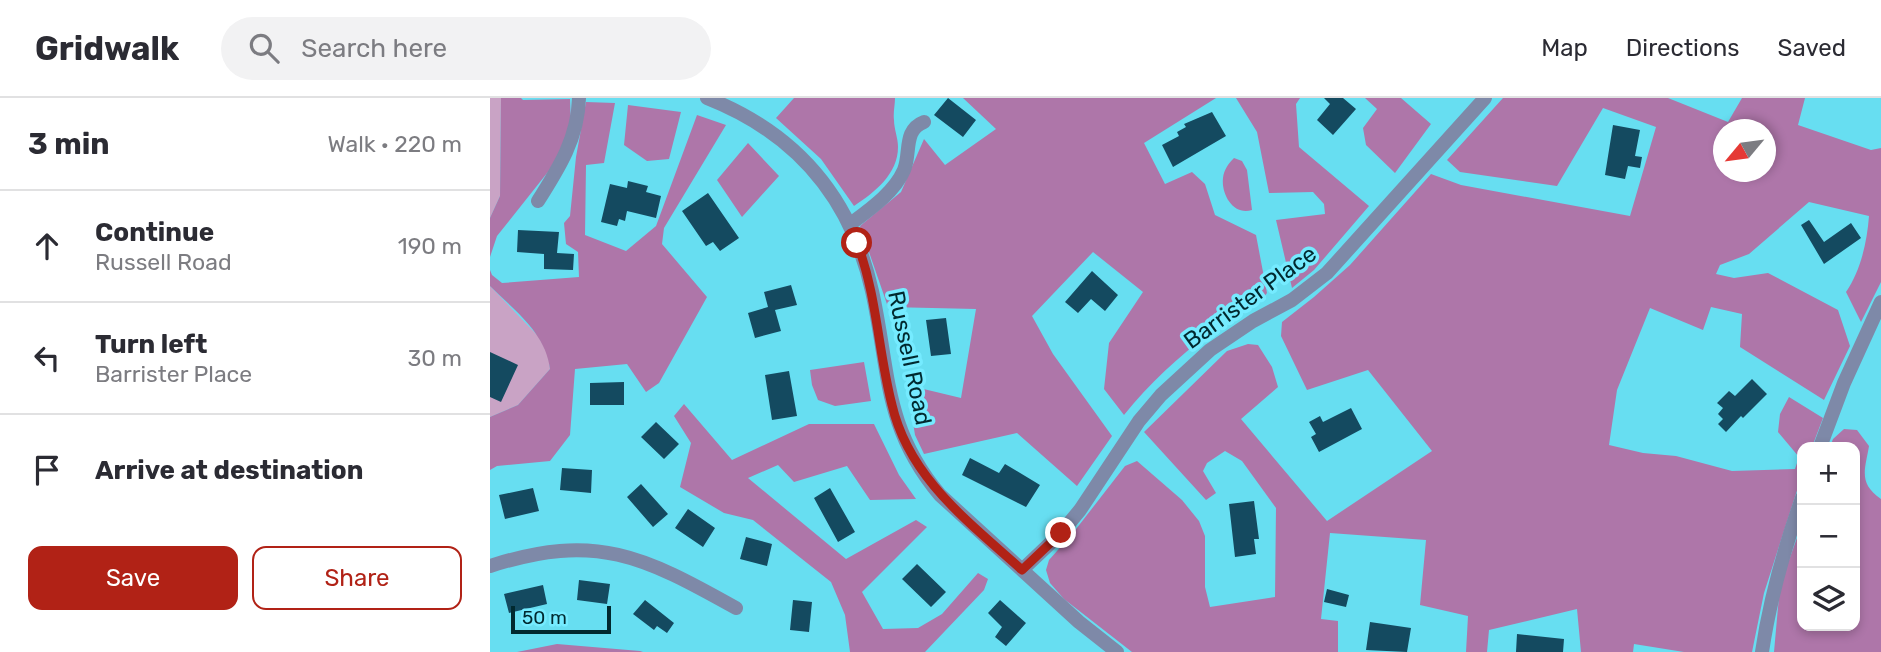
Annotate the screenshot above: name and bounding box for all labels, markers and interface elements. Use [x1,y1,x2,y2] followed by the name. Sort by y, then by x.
[221,17,711,80] search box
[35,29,179,68] text: Gridwalk
[245,29,283,67] icon: search
[301,33,447,64] text: Search here
[1541,34,1588,62] text: Map
[1626,34,1739,62] text: Directions
[1777,34,1846,62] text: Saved
[1713,119,1776,182] north arrow
[28,126,110,162] text: 3 min
[328,130,462,158] text: Walk · 220 m
[95,217,214,248] text: Continue
[28,227,66,265] icon: ahead
[841,227,872,258] route start
[398,232,462,260] text: 190 m
[1178,239,1322,355] street label: Barrister Place
[95,248,232,276] text: Russell Road
[882,288,938,428] street label: Russell Road
[95,329,207,360] text: Turn left
[28,339,66,377] icon: left
[407,344,462,372] text: 30 m
[95,360,252,388] text: Barrister Place
[1797,442,1860,631] map controls
[1797,442,1860,505] button: +
[28,451,66,489] icon: arrive
[95,455,363,486] text: Arrive at destination
[1797,505,1860,568] button: −
[1045,517,1076,548] route end
[28,546,238,610] button: Save
[252,546,462,610] button: Share
[1797,568,1860,631] button: layers
[511,603,611,635] scale bar
[522,606,567,629] text: 50 m

